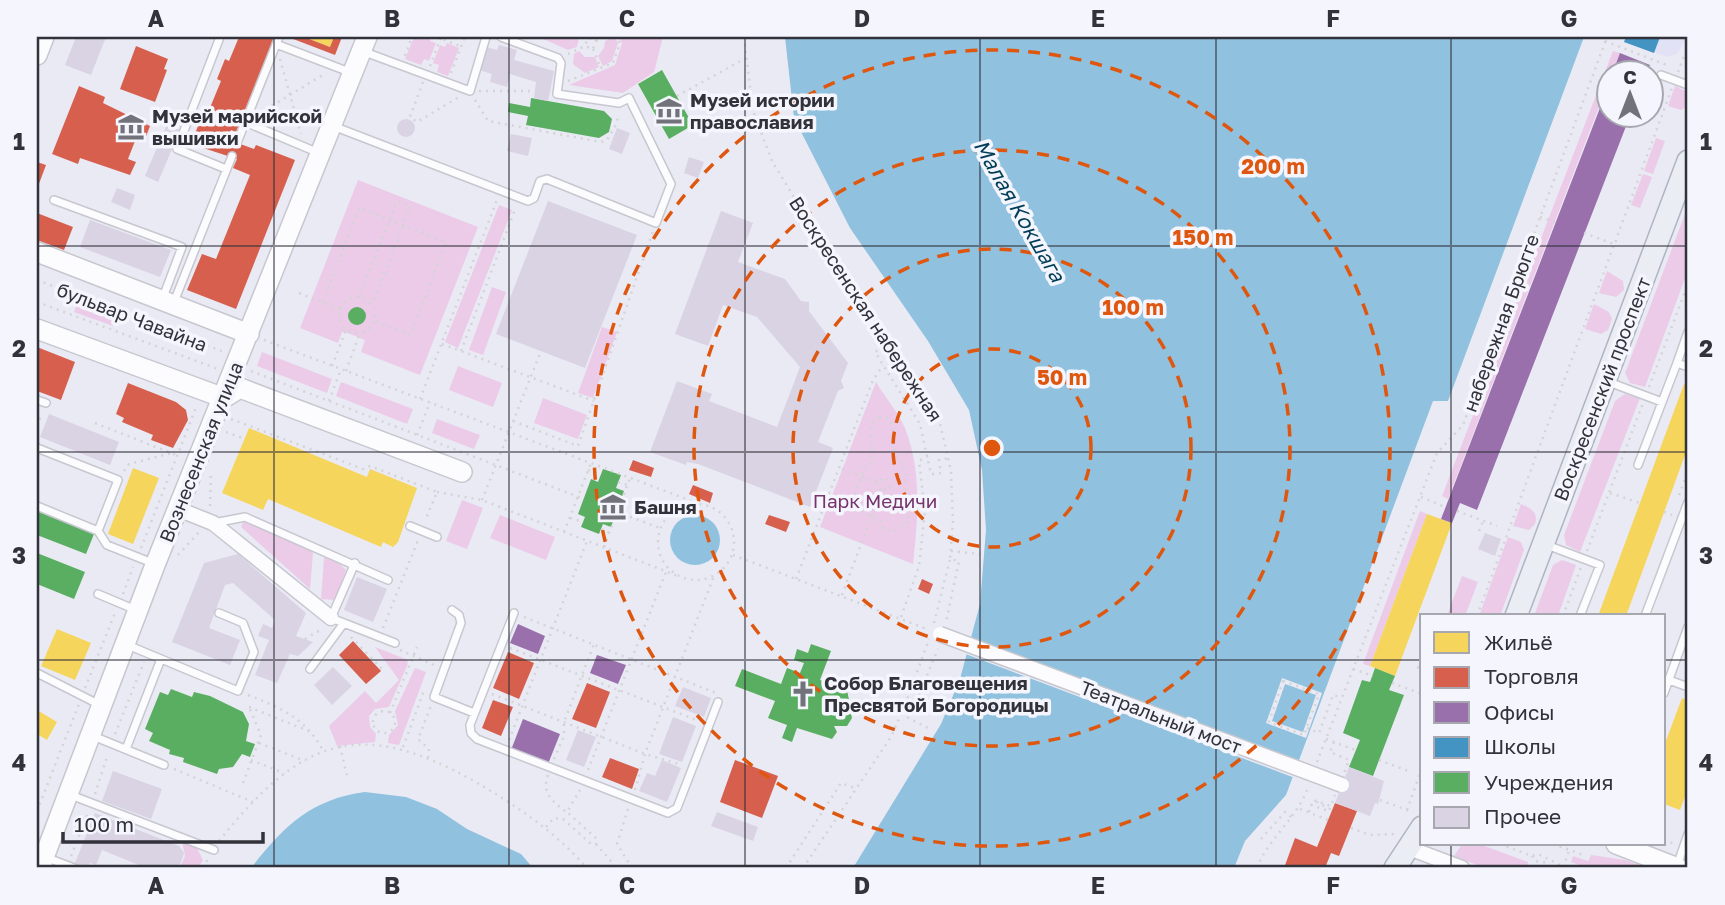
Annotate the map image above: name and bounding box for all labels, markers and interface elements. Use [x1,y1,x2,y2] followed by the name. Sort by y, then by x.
[148,4,165,32] text: A
[384,4,400,32] text: B
[619,4,635,32] text: C
[854,4,870,32] text: D
[1091,4,1105,32] text: E
[1326,4,1340,32] text: F
[1561,4,1577,32] text: G
[1596,60,1666,130] north arrow
[1623,65,1637,88] text: С
[690,88,835,133] place label: Музей истории православия
[654,96,684,126] museum icon: Музей истории православия
[152,104,322,149] place label: Музей марийской вышивки
[116,112,146,142] museum icon: Музей марийской вышивки
[13,127,25,155] text: 1
[1700,127,1712,155] text: 1
[969,135,1072,287] water label: Малая Кокшага
[1241,153,1305,179] text: 200 m
[785,192,948,426] street label: Воскресенская набережная
[1173,224,1233,250] text: 150 m
[1458,231,1543,415] street label: набережная Брюгге
[1548,274,1655,504] street label: Воскресенский проспект
[54,277,211,356] street label: бульвар Чавайна
[1102,294,1164,320] text: 100 m
[12,334,26,362] text: 2
[1699,334,1713,362] text: 2
[154,358,247,545] street label: Вознесенская улица
[1037,364,1087,390] text: 50 m
[980,436,1004,460] centre of rings
[813,489,937,512] park label: Парк Медичи
[598,492,628,522] museum icon: Башня
[634,495,697,518] place label: Башня
[12,541,26,569] text: 3
[1699,541,1713,569] text: 3
[1420,614,1666,846] legend
[1484,629,1553,655] text: Жильё
[1484,663,1579,689] text: Торговля
[824,671,1049,716] place label: Собор Благовещения Пресвятой Богородицы
[1077,675,1245,758] street label: Театральный мост
[788,679,818,709] church icon: Собор Благовещения Пресвятой Богородицы
[1484,699,1555,725] text: Офисы
[1484,733,1556,759] text: Школы
[12,748,26,776] text: 4
[1699,748,1713,776] text: 4
[1484,769,1613,795] text: Учреждения
[63,800,262,844] scale bar
[1484,803,1561,829] text: Прочее
[74,811,134,837] text: 100 m
[148,871,165,899] text: A
[384,871,400,899] text: B
[619,871,635,899] text: C
[854,871,870,899] text: D
[1091,871,1105,899] text: E
[1326,871,1340,899] text: F
[1561,871,1577,899] text: G

